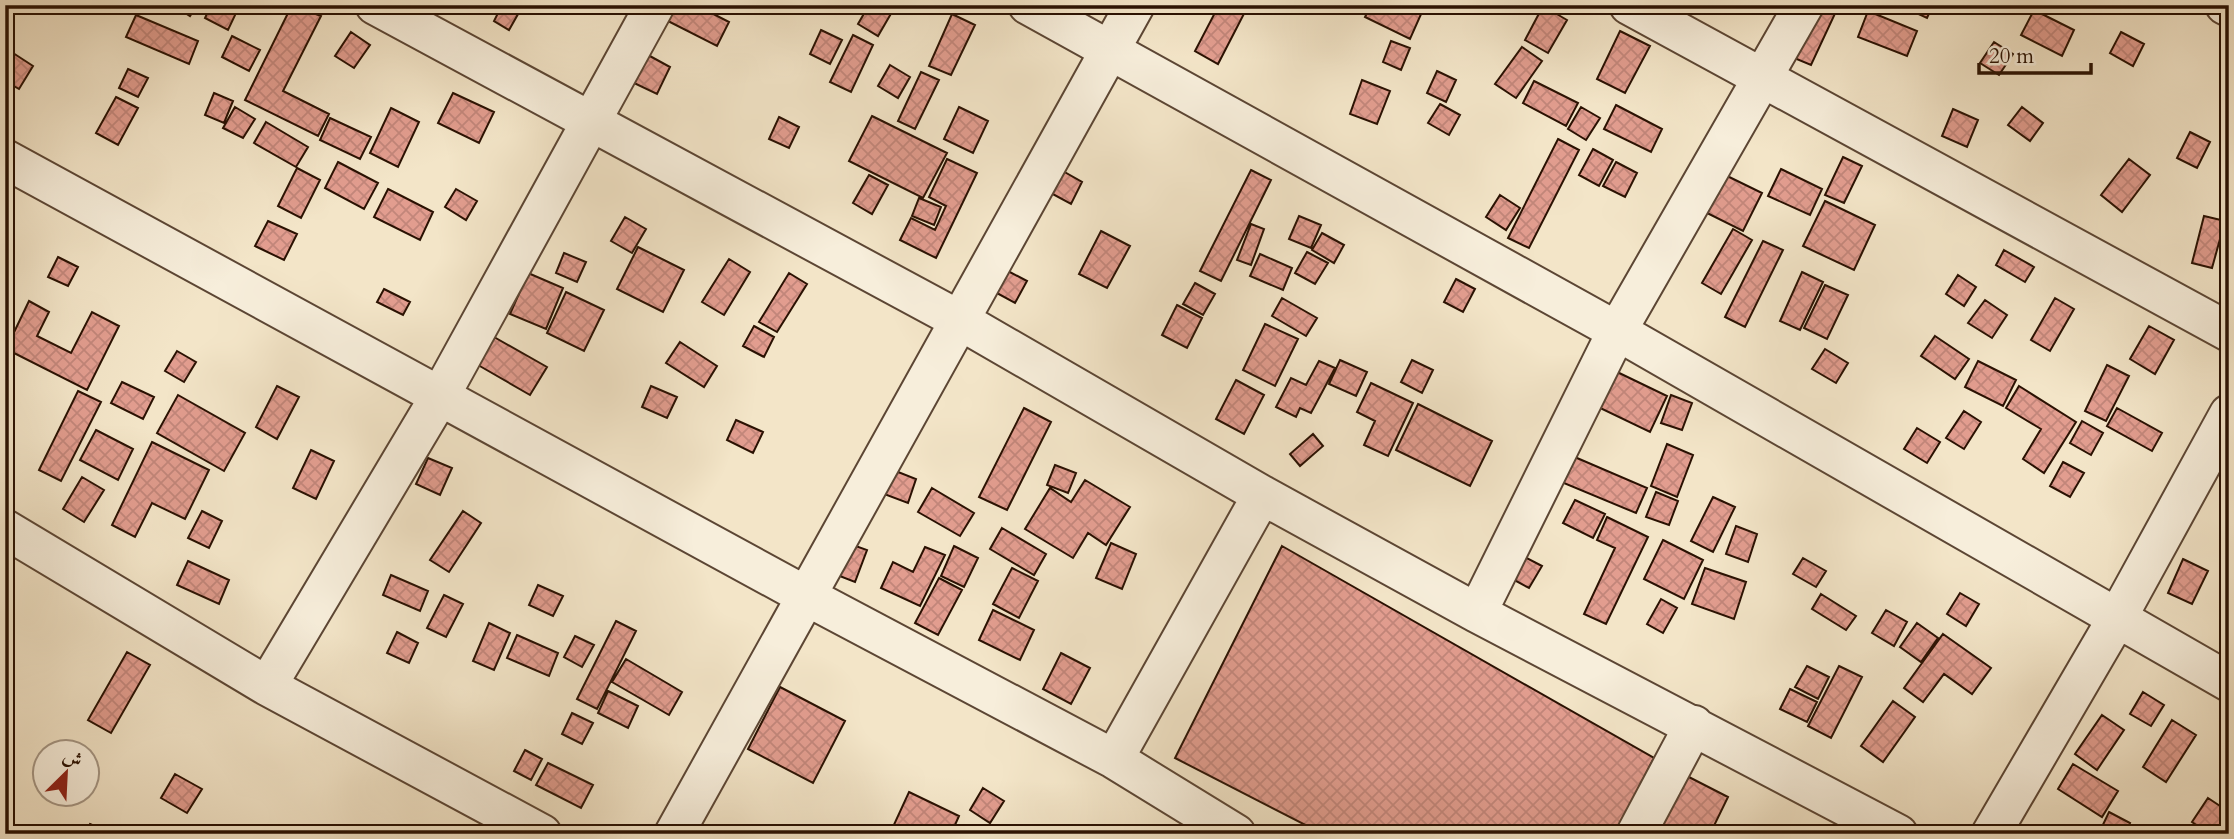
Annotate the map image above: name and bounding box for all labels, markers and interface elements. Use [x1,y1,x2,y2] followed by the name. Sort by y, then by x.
[1979,32,2090,76] scale bar
[1989,42,2034,71] text: 20 m
[32,738,102,808] north arrow
[59,743,86,774] text: ش

